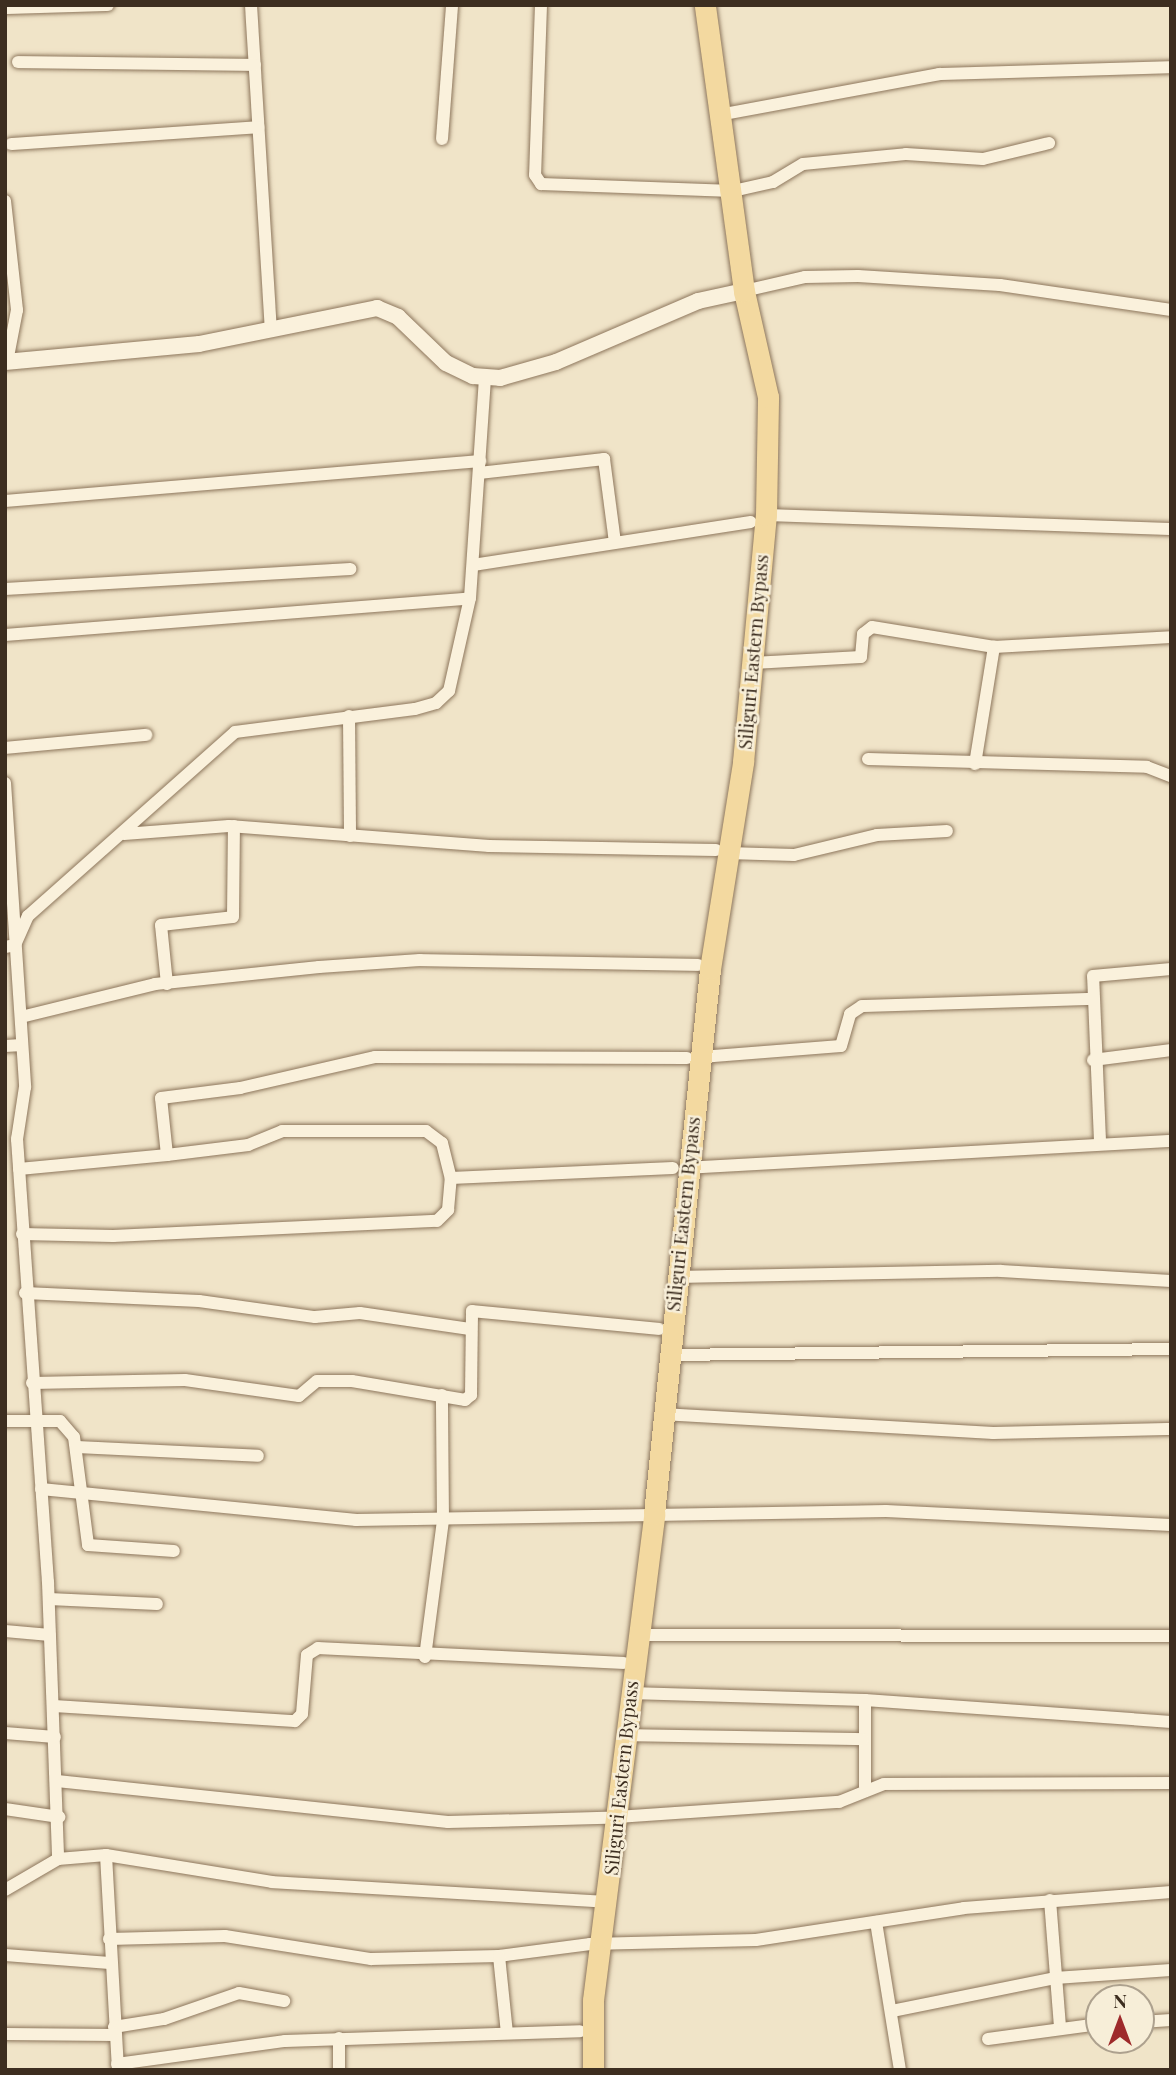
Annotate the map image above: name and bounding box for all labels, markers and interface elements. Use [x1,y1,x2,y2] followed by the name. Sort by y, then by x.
[733,554,773,750] street label: Siliguri Eastern Bypass
[661,1115,705,1313] street label: Siliguri Eastern Bypass
[599,1679,643,1877] street label: Siliguri Eastern Bypass
[1085,1984,1155,2054] north arrow
[1113,1987,1127,2013] text: N

